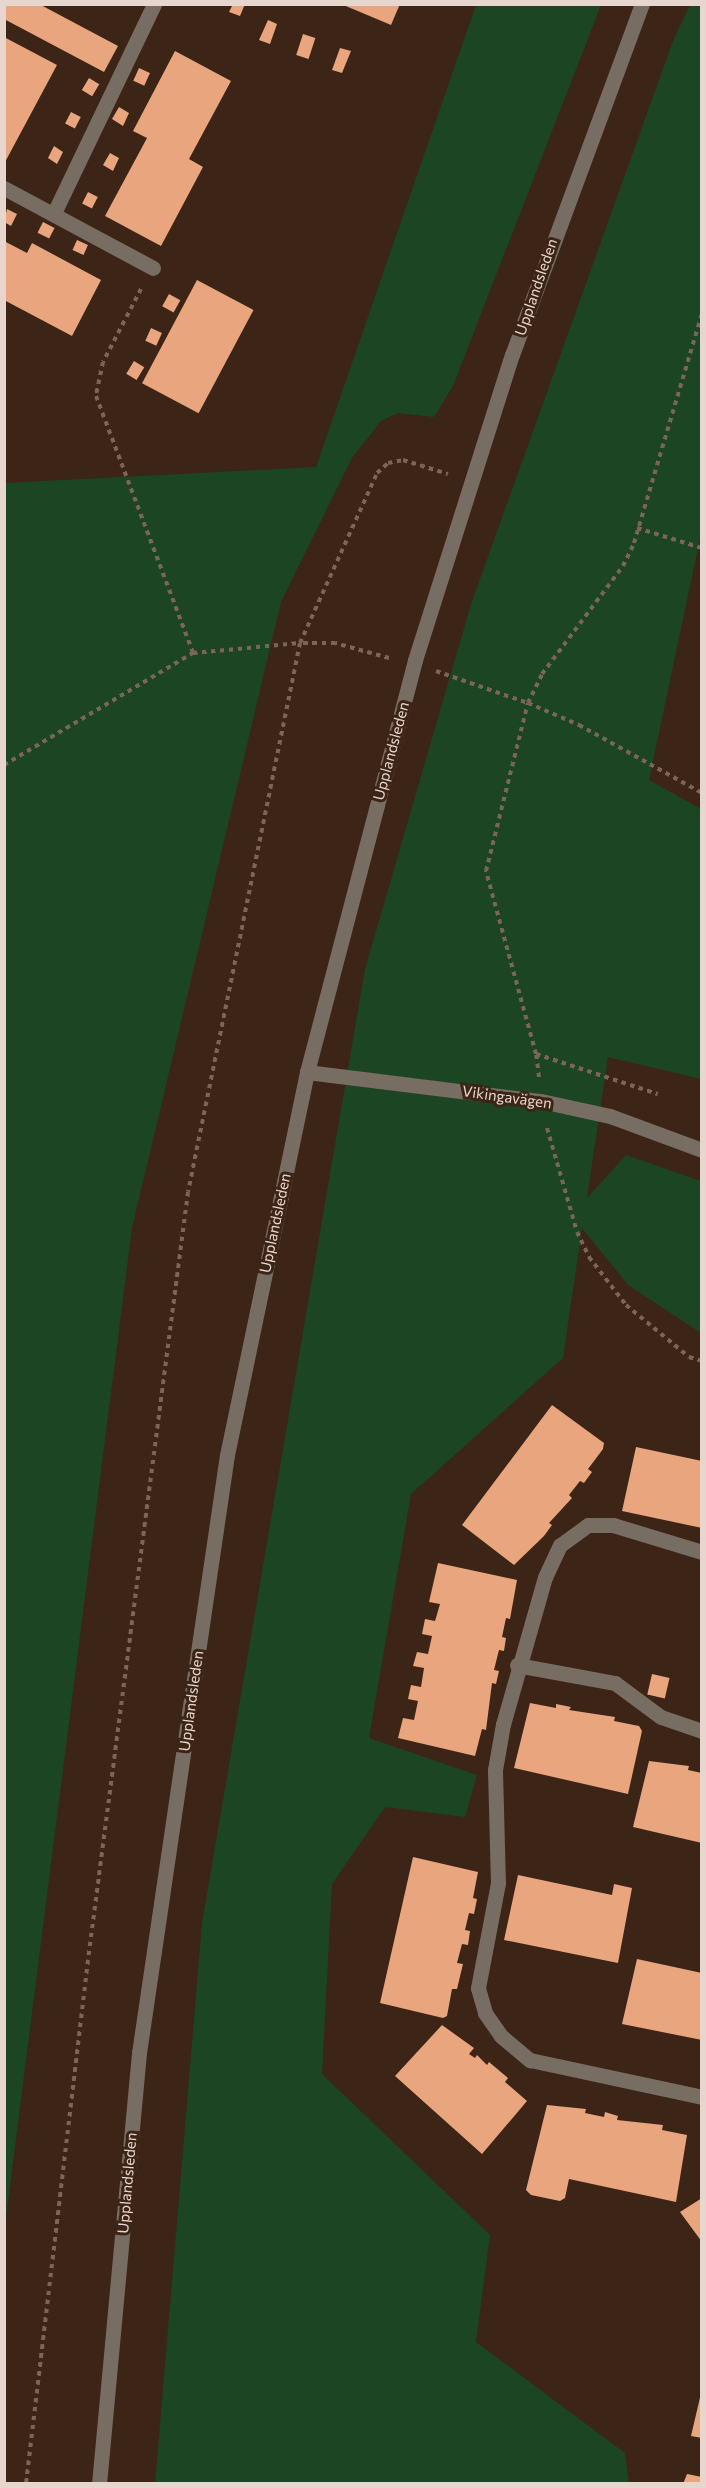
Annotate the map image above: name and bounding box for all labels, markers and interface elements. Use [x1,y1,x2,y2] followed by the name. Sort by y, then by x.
[511,236,561,338] street label: Upplandsleden
[369,700,413,802] street label: Upplandsleden
[461,1082,553,1112] street label: Vikingavägen
[256,1172,294,1274] street label: Upplandsleden
[175,1650,207,1752] street label: Upplandsleden
[114,2132,140,2234] street label: Upplandsleden

